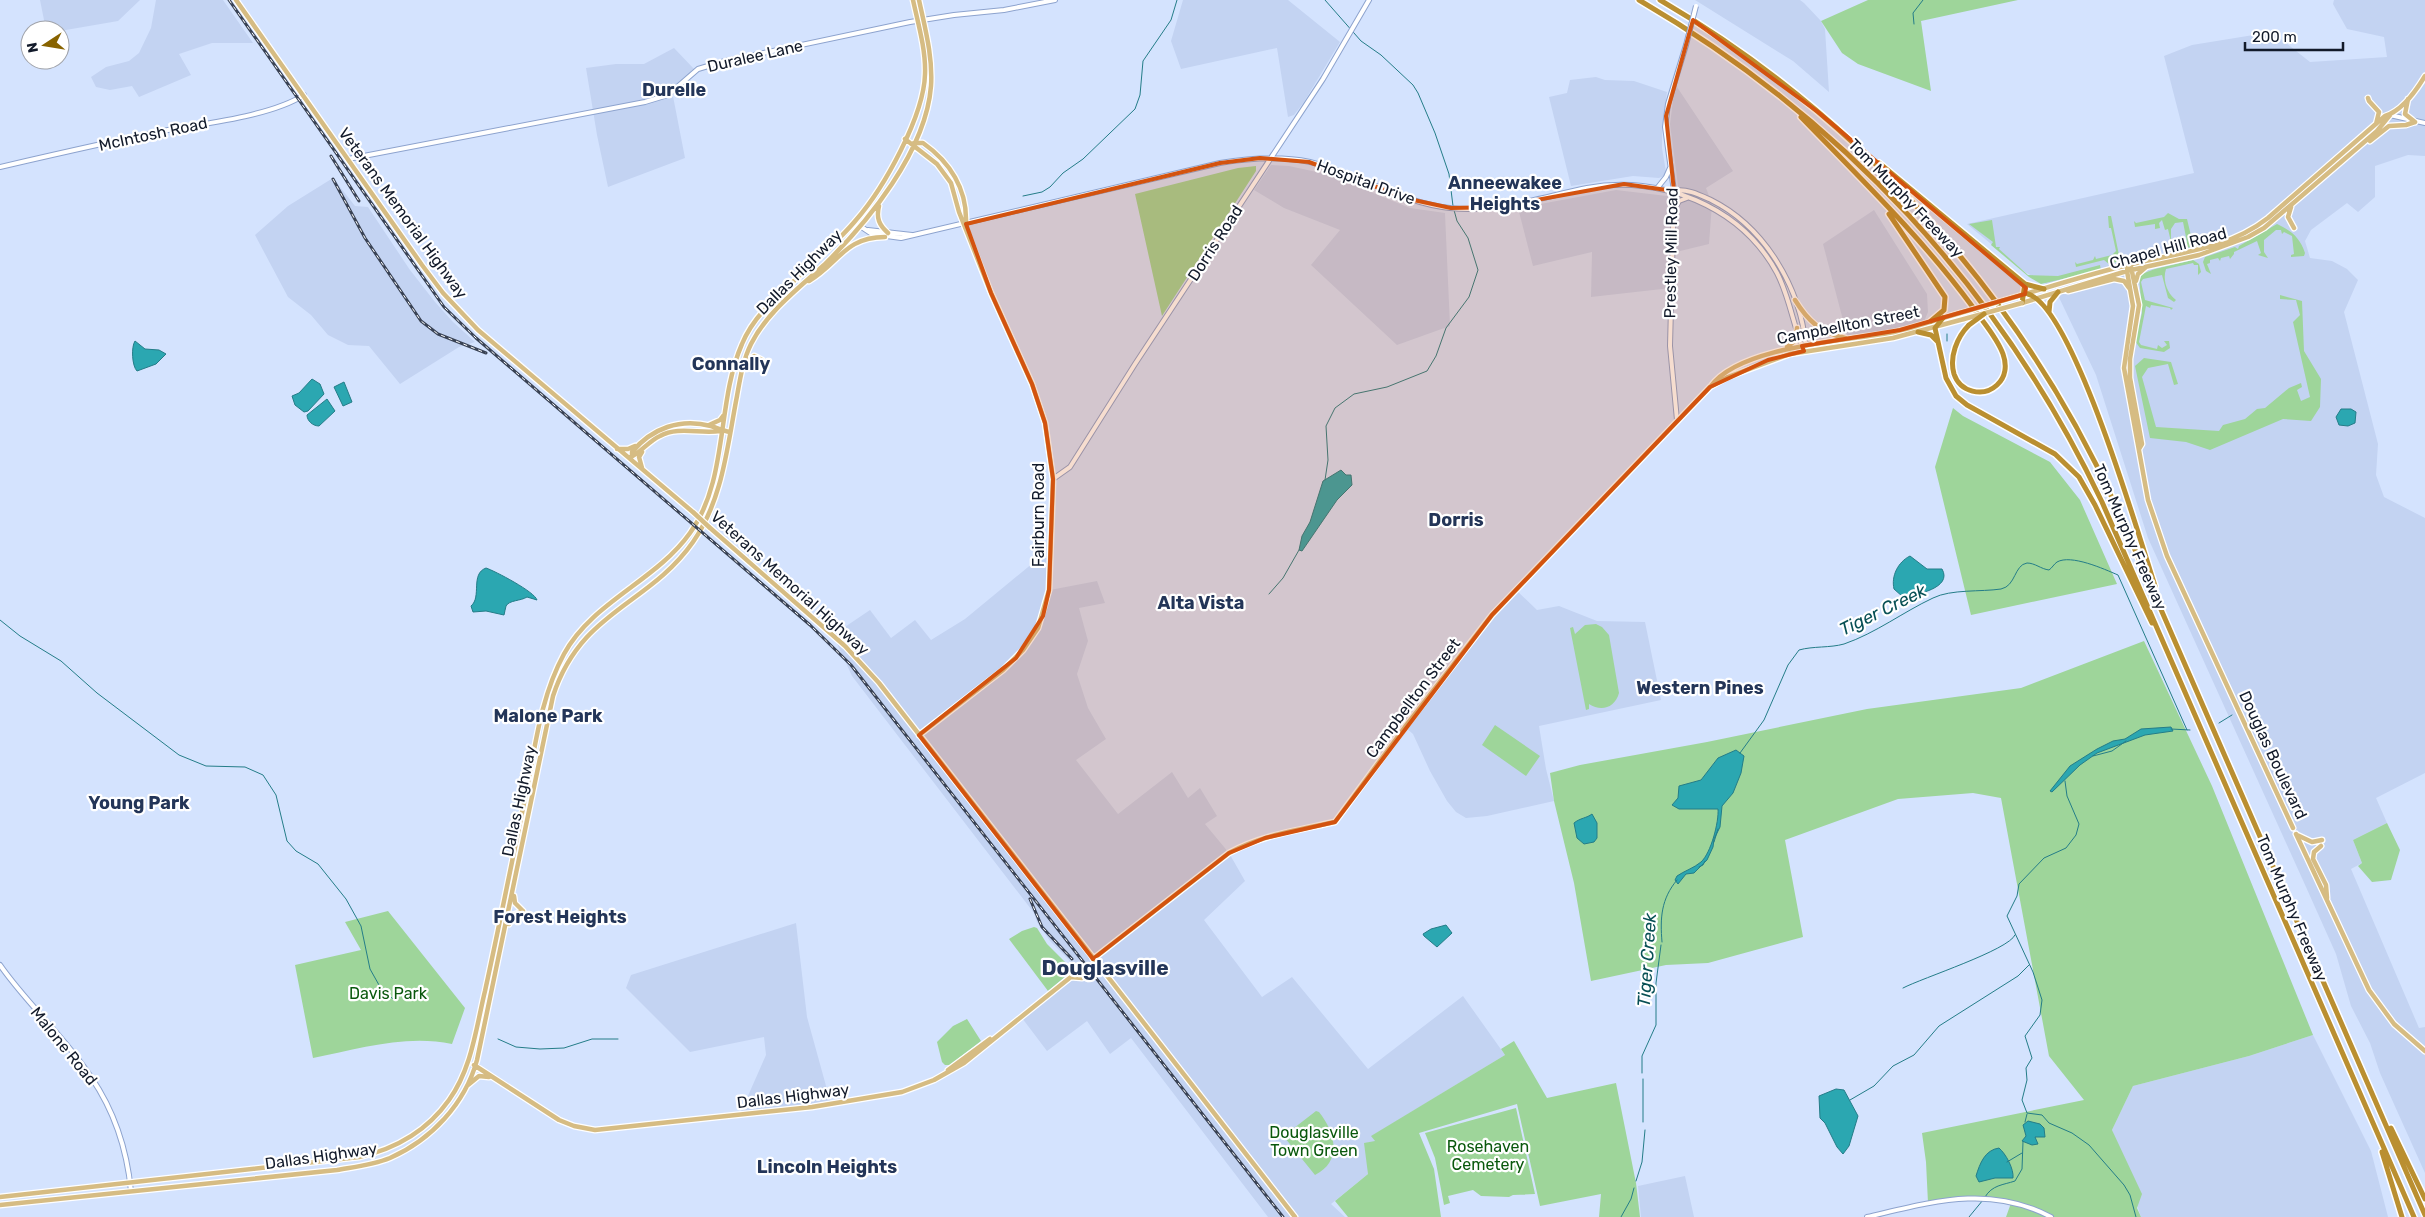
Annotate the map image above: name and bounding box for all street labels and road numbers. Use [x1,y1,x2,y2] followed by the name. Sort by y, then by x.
[705,36,805,76] street label: Duralee Lane
[97,113,209,155] street label: McIntosh Road
[335,124,471,302] street label: Veterans Memorial Highway
[1844,135,1968,261] street label: Tom Murphy Freeway
[1314,155,1418,209] street label: Hospital Drive
[1660,188,1682,318] street label: Prestley Mill Road
[1184,202,1246,284] street label: Dorris Road
[2107,223,2229,273] street label: Chapel Hill Road
[752,225,846,319] street label: Dallas Highway
[1775,302,1921,348] street label: Campbellton Street
[2089,461,2171,613] street label: Tom Murphy Freeway
[1029,463,1048,567] street label: Fairburn Road
[707,507,873,659] street label: Veterans Memorial Highway
[1362,634,1464,762] street label: Campbellton Street
[2235,688,2311,822] street label: Douglas Boulevard
[498,744,540,858] street label: Dallas Highway
[2252,832,2332,984] street label: Tom Murphy Freeway
[27,1003,101,1089] street label: Malone Road
[736,1080,850,1112] street label: Dallas Highway
[264,1139,378,1173] street label: Dallas Highway

